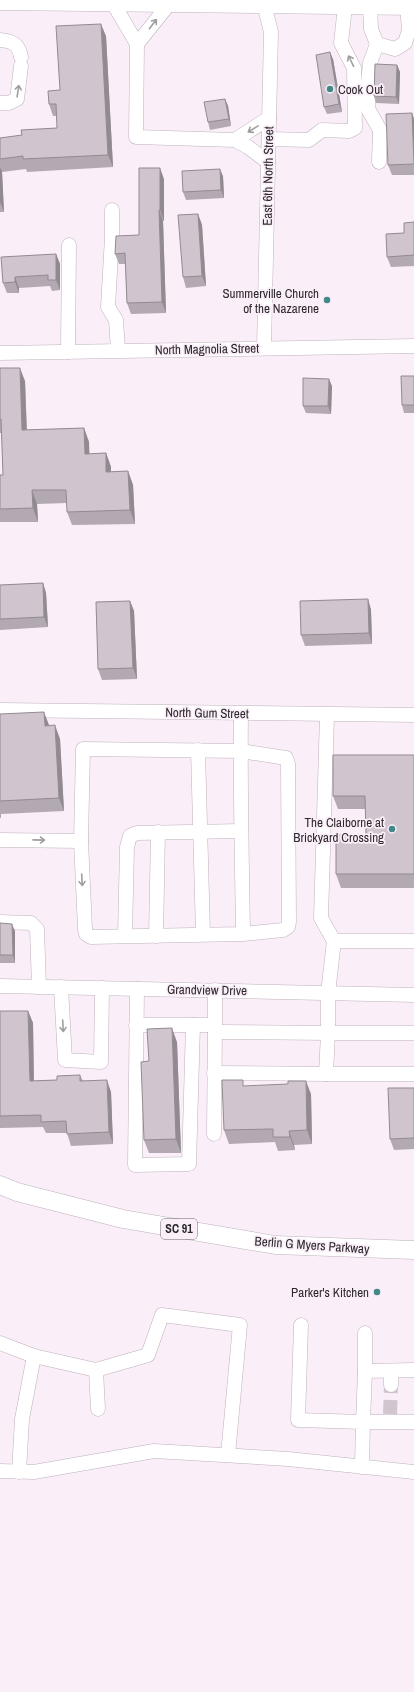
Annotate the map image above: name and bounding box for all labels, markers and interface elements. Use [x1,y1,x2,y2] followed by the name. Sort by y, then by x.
[149,19,157,30] one-way arrow
[347,56,354,68] one-way arrow
[338,81,383,98] place label: Cook Out
[325,84,335,94] marker: Cook Out
[14,85,22,98] one-way arrow
[247,126,259,134] one-way arrow
[259,126,277,226] street label: East 6th North Street
[222,285,319,317] place label: Summerville Church of the Nazarene
[322,295,332,305] marker: Summerville Church of the Nazarene
[155,340,259,358] street label: North Magnolia Street
[165,704,249,722] street label: North Gum Street
[293,814,384,846] place label: The Claiborne at Brickyard Crossing
[387,824,397,834] marker: The Claiborne at Brickyard Crossing
[32,836,45,844] one-way arrow
[79,873,86,886] one-way arrow
[167,981,247,999] street label: Grandview Drive
[59,1019,67,1032] one-way arrow
[161,1219,197,1239] road number: SC 91
[254,1233,371,1258] street label: Berlin G Myers Parkway
[291,1284,369,1301] place label: Parker's Kitchen
[372,1287,382,1297] marker: Parker's Kitchen

